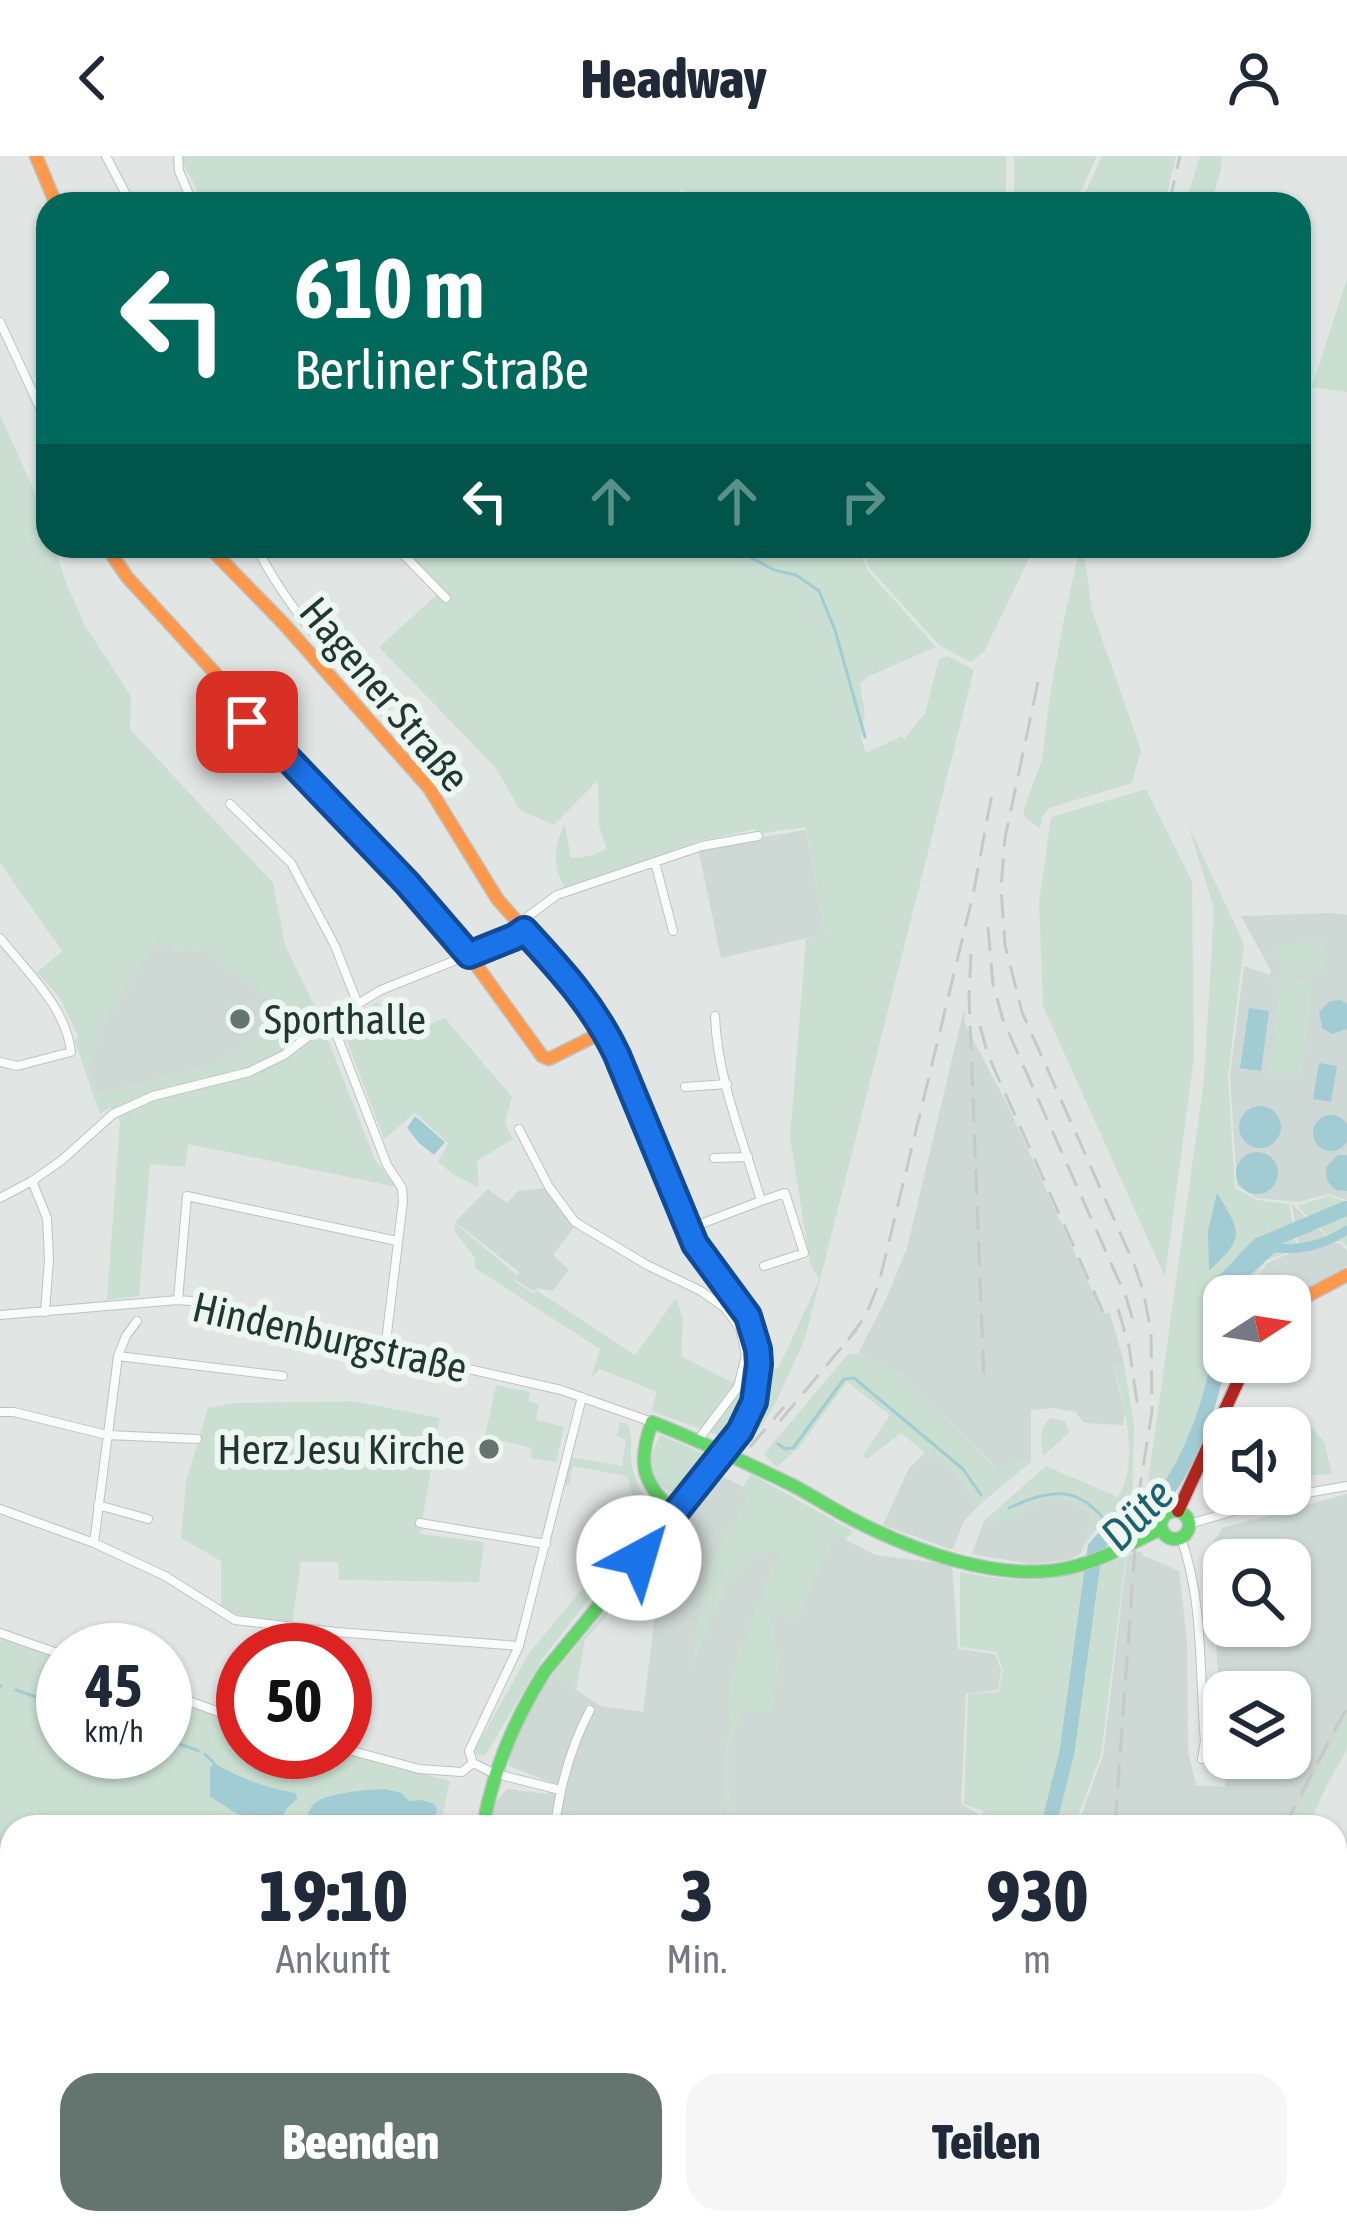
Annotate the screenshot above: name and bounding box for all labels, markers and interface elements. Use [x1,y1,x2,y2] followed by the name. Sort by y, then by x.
[60,45,126,111] icon: back
[1221,45,1287,111] icon: person
[581,48,766,109] text: Headway
[96,240,252,396] icon: left
[294,240,484,336] text: 610 m
[294,339,589,400] text: Berliner Straße
[452,468,518,534] icon: left
[578,468,644,534] icon: ahead
[704,468,770,534] icon: ahead
[830,468,896,534] icon: right
[290,588,480,800] street label: Hagener Straße
[196,671,298,773] pin
[214,689,280,755] icon: arrive
[264,995,426,1043] place label: Sporthalle
[227,1006,253,1032] marker: Sporthalle
[1203,1275,1311,1383] north arrow
[1203,1275,1311,1779] map controls
[188,1282,472,1392] street label: Hindenburgstraße
[1203,1407,1311,1515] button: sound
[217,1425,465,1473] place label: Herz Jesu Kirche
[476,1436,502,1462] marker: Herz Jesu Kirche
[1090,1467,1184,1561] water label: Düte
[576,1495,702,1621] position arrow
[1203,1539,1311,1647] button: search
[216,1623,372,1779] speed limit sign: 50
[86,1651,142,1720] text: 45
[1203,1671,1311,1779] button: layers
[84,1714,144,1748] text: km/h
[259,1854,407,1936] text: 19:10
[680,1854,714,1936] text: 3
[986,1854,1088,1936] text: 930
[276,1937,391,1981] text: Ankunft
[666,1937,727,1981] text: Min.
[1023,1937,1051,1981] text: m
[60,2073,662,2211] button: Beenden
[686,2073,1287,2211] button: Teilen

